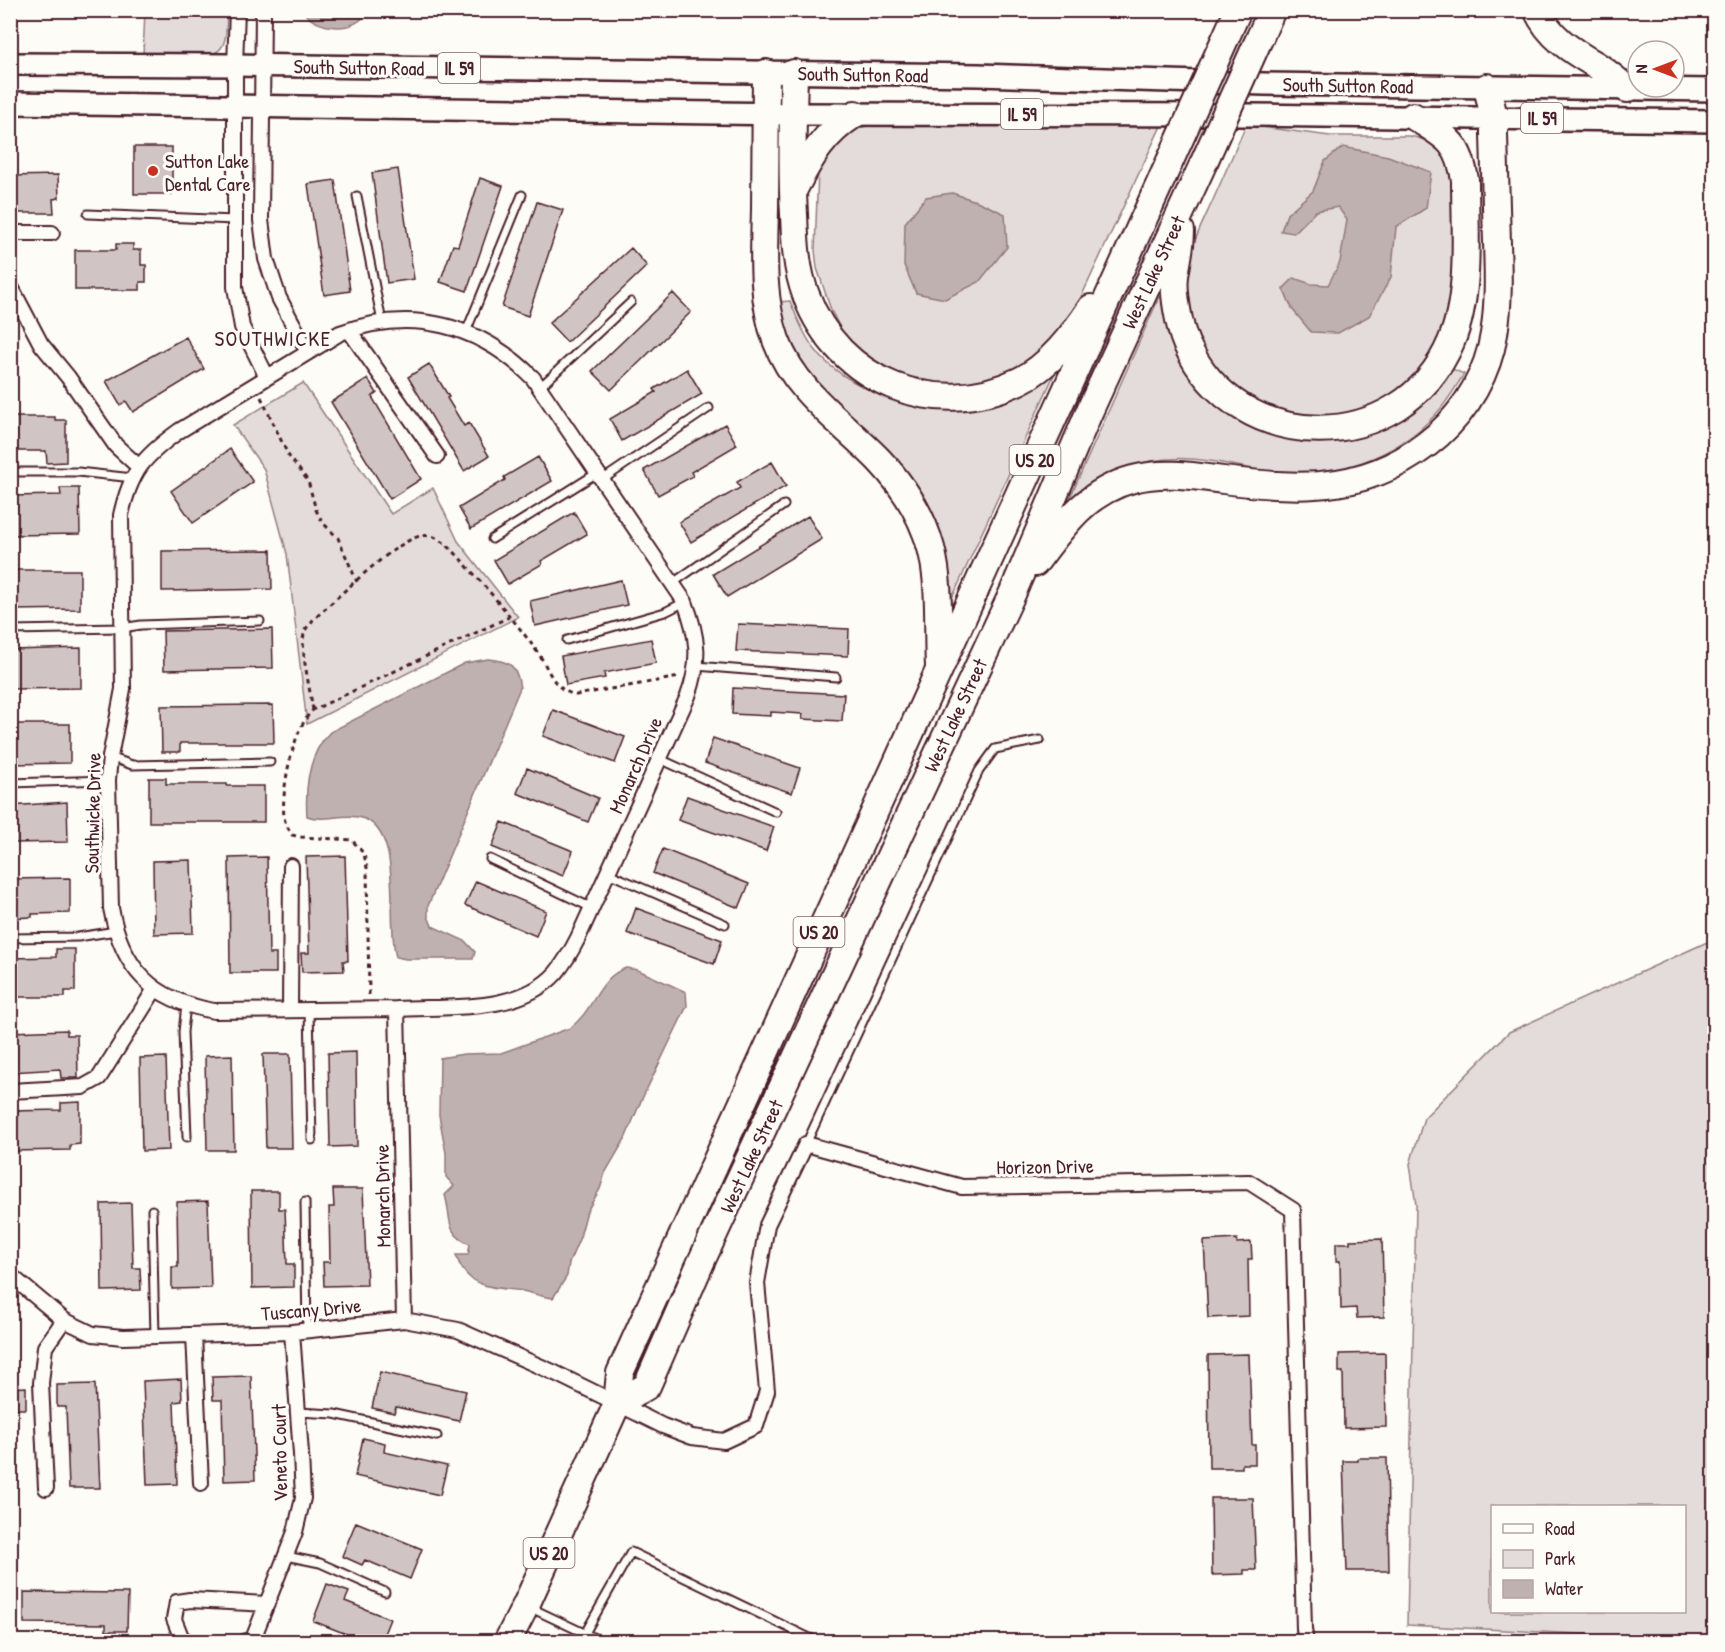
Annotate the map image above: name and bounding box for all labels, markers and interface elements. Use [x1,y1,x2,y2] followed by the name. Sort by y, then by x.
[1626,39,1686,99] north arrow
[294,52,425,82] street label: South Sutton Road
[438,53,480,83] road number: IL 59
[798,59,929,89] street label: South Sutton Road
[1630,64,1652,73] text: N
[1283,70,1414,100] street label: South Sutton Road
[1001,99,1043,129] road number: IL 59
[1521,103,1563,133] road number: IL 59
[165,147,251,197] place label: Sutton Lake Dental Care
[146,164,160,178] marker: Sutton Lake Dental Care
[1115,210,1192,333] street label: West Lake Street
[214,324,332,353] district label: SOUTHWICKE
[1010,445,1060,475] road number: US 20
[917,653,994,776] street label: West Lake Street
[602,712,668,818] street label: Monarch Drive
[77,752,107,873] street label: Southwicke Drive
[794,917,844,947] road number: US 20
[713,1094,790,1217] street label: West Lake Street
[368,1144,396,1248] street label: Monarch Drive
[996,1152,1094,1180] street label: Horizon Drive
[260,1291,362,1327] street label: Tuscany Drive
[265,1403,293,1502] street label: Veneto Court
[1491,1505,1686,1613] legend
[1545,1516,1575,1541] text: Road
[524,1538,574,1568] road number: US 20
[1545,1546,1576,1571] text: Park
[1545,1576,1583,1601] text: Water

